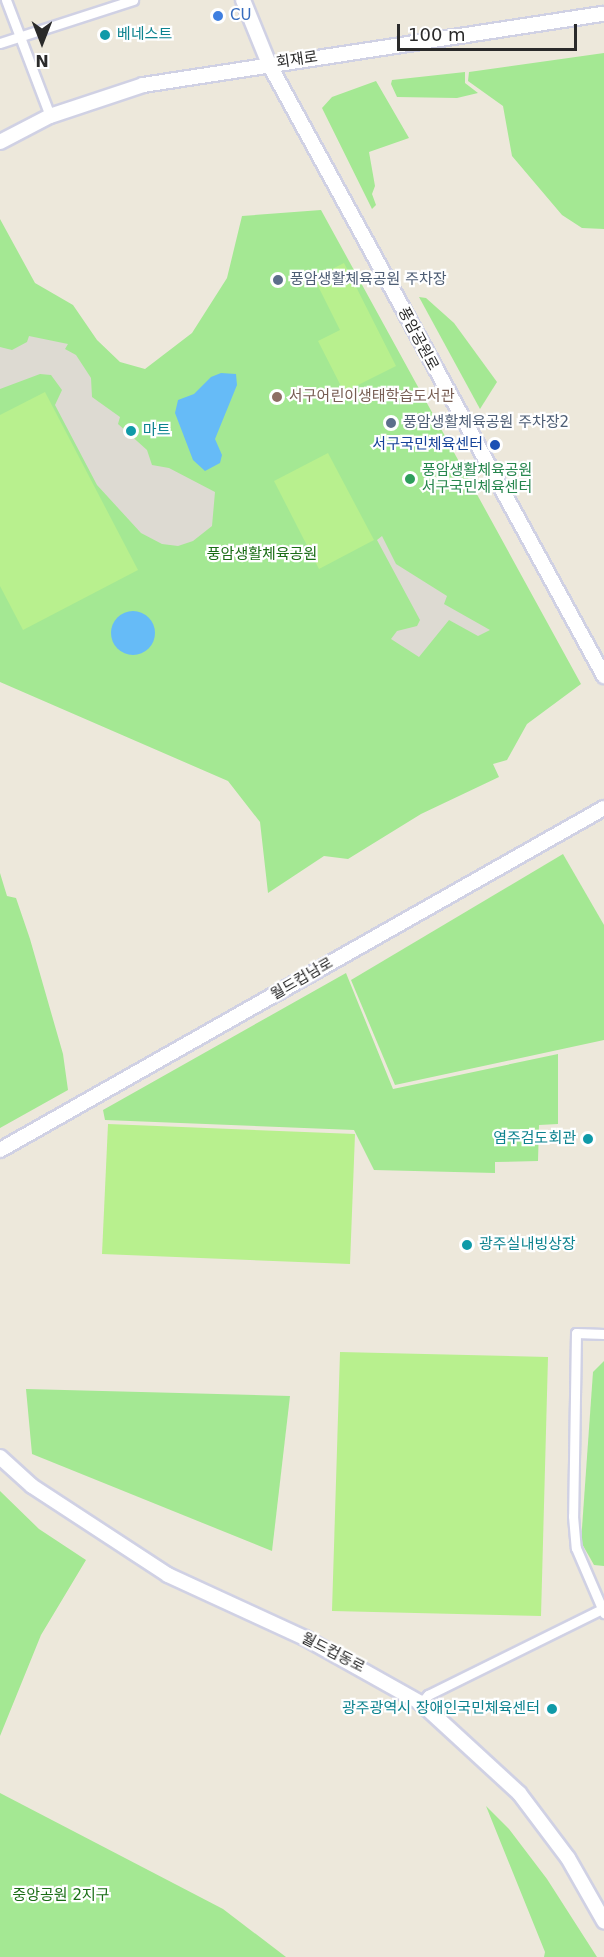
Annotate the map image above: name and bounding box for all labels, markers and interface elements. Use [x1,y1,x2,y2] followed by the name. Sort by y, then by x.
[230,7,251,25] place label: CU
[211,9,225,23] marker: CU
[12,12,72,72] north arrow
[400,12,580,50] scale bar
[408,24,466,45] text: 100 m
[117,26,172,44] place label: 베네스트
[98,28,112,42] marker: 베네스트
[275,48,319,72] street label: 회재로
[35,51,49,70] text: N
[290,271,447,289] place label: 풍암생활체육공원 주차장
[271,273,285,287] marker: 풍암생활체육공원 주차장
[394,304,442,374] street label: 풍암공원로
[289,388,455,406] place label: 서구어린이생태학습도서관
[270,390,284,404] marker: 서구어린이생태학습도서관
[403,414,569,432] place label: 풍암생활체육공원 주차장2
[384,416,398,430] marker: 풍암생활체육공원 주차장2
[143,422,171,440] place label: 마트
[124,424,138,438] marker: 마트
[373,436,483,454] place label: 서구국민체육센터
[488,438,502,452] marker: 서구국민체육센터
[422,461,532,496] place label: 풍암생활체육공원 서구국민체육센터
[403,472,417,486] marker: 풍암생활체육공원 서구국민체육센터
[207,546,317,564] park label: 풍암생활체육공원
[268,954,336,1004] street label: 월드컵남로
[493,1130,576,1148] place label: 염주검도회관
[581,1132,595,1146] marker: 염주검도회관
[479,1236,576,1254] place label: 광주실내빙상장
[460,1238,474,1252] marker: 광주실내빙상장
[298,1629,368,1677] street label: 월드컵동로
[342,1700,540,1718] place label: 광주광역시 장애인국민체육센터
[545,1702,559,1716] marker: 광주광역시 장애인국민체육센터
[12,1887,110,1905] park label: 중앙공원 2지구

